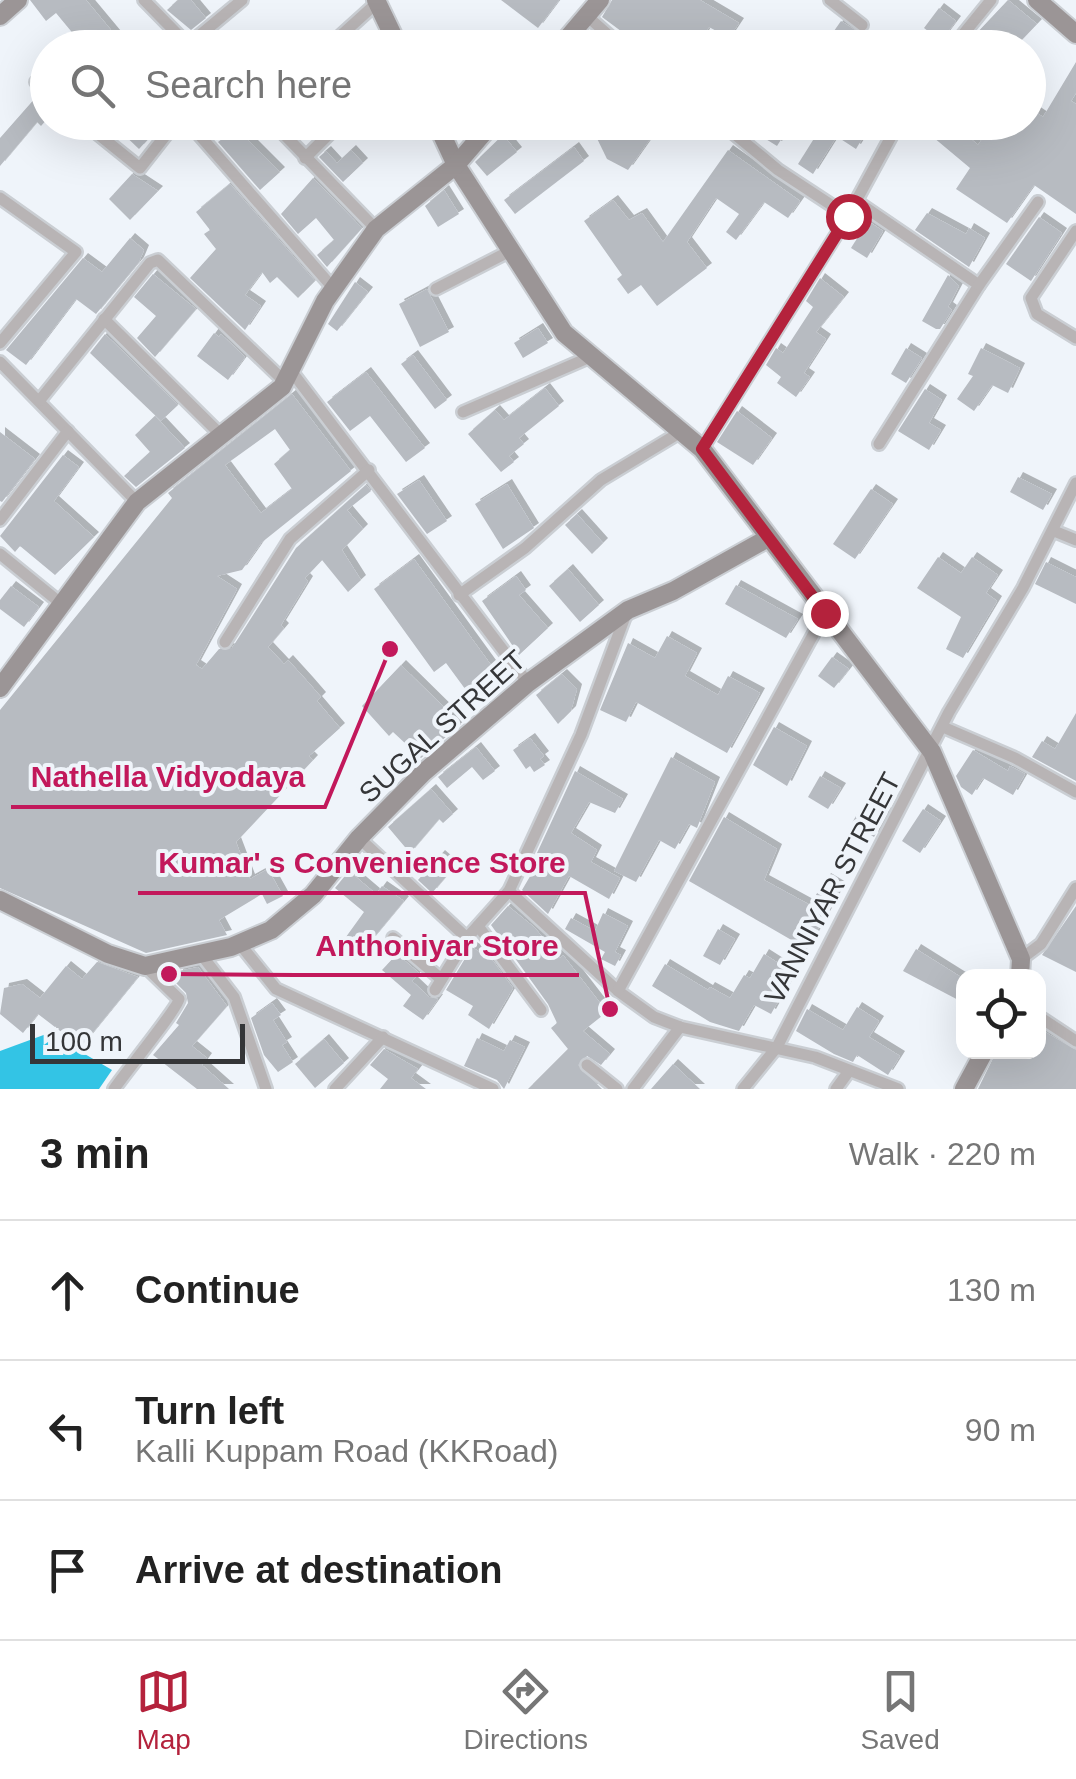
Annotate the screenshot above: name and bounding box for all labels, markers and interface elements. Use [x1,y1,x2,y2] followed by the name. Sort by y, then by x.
[30,30,1046,140] search box
[65,58,120,113] icon: search
[145,64,352,106] text: Search here
[826,194,872,240] route start
[803,591,849,637] route end
[353,644,532,809] street label: SUGAL STREET
[11,747,325,807] callout: Nathella Vidyodaya
[31,760,306,793] text: Nathella Vidyodaya
[758,767,907,1009] street label: VANNIYAR STREET
[138,833,585,893] callout: Kumar' s Convenience Store
[158,846,566,879] text: Kumar' s Convenience Store
[296,915,579,975] callout: Anthoniyar Store
[315,929,559,962] text: Anthoniyar Store
[956,969,1046,1059] map controls
[956,969,1046,1059] button: locate
[30,1019,245,1064] scale bar
[45,1026,123,1057] text: 100 m
[40,1130,150,1177] text: 3 min
[849,1136,1036,1172] text: Walk · 220 m
[40,1263,95,1318] icon: ahead
[135,1269,300,1311] text: Continue
[947,1272,1036,1308] text: 130 m
[135,1390,284,1432] text: Turn left
[40,1403,95,1458] icon: left
[965,1412,1036,1448] text: 90 m
[135,1433,558,1469] text: Kalli Kuppam Road (KKRoad)
[40,1543,95,1598] icon: arrive
[135,1549,502,1591] text: Arrive at destination
[136,1664,191,1756] tab: Map
[464,1664,588,1756] tab: Directions
[860,1664,940,1756] tab: Saved

